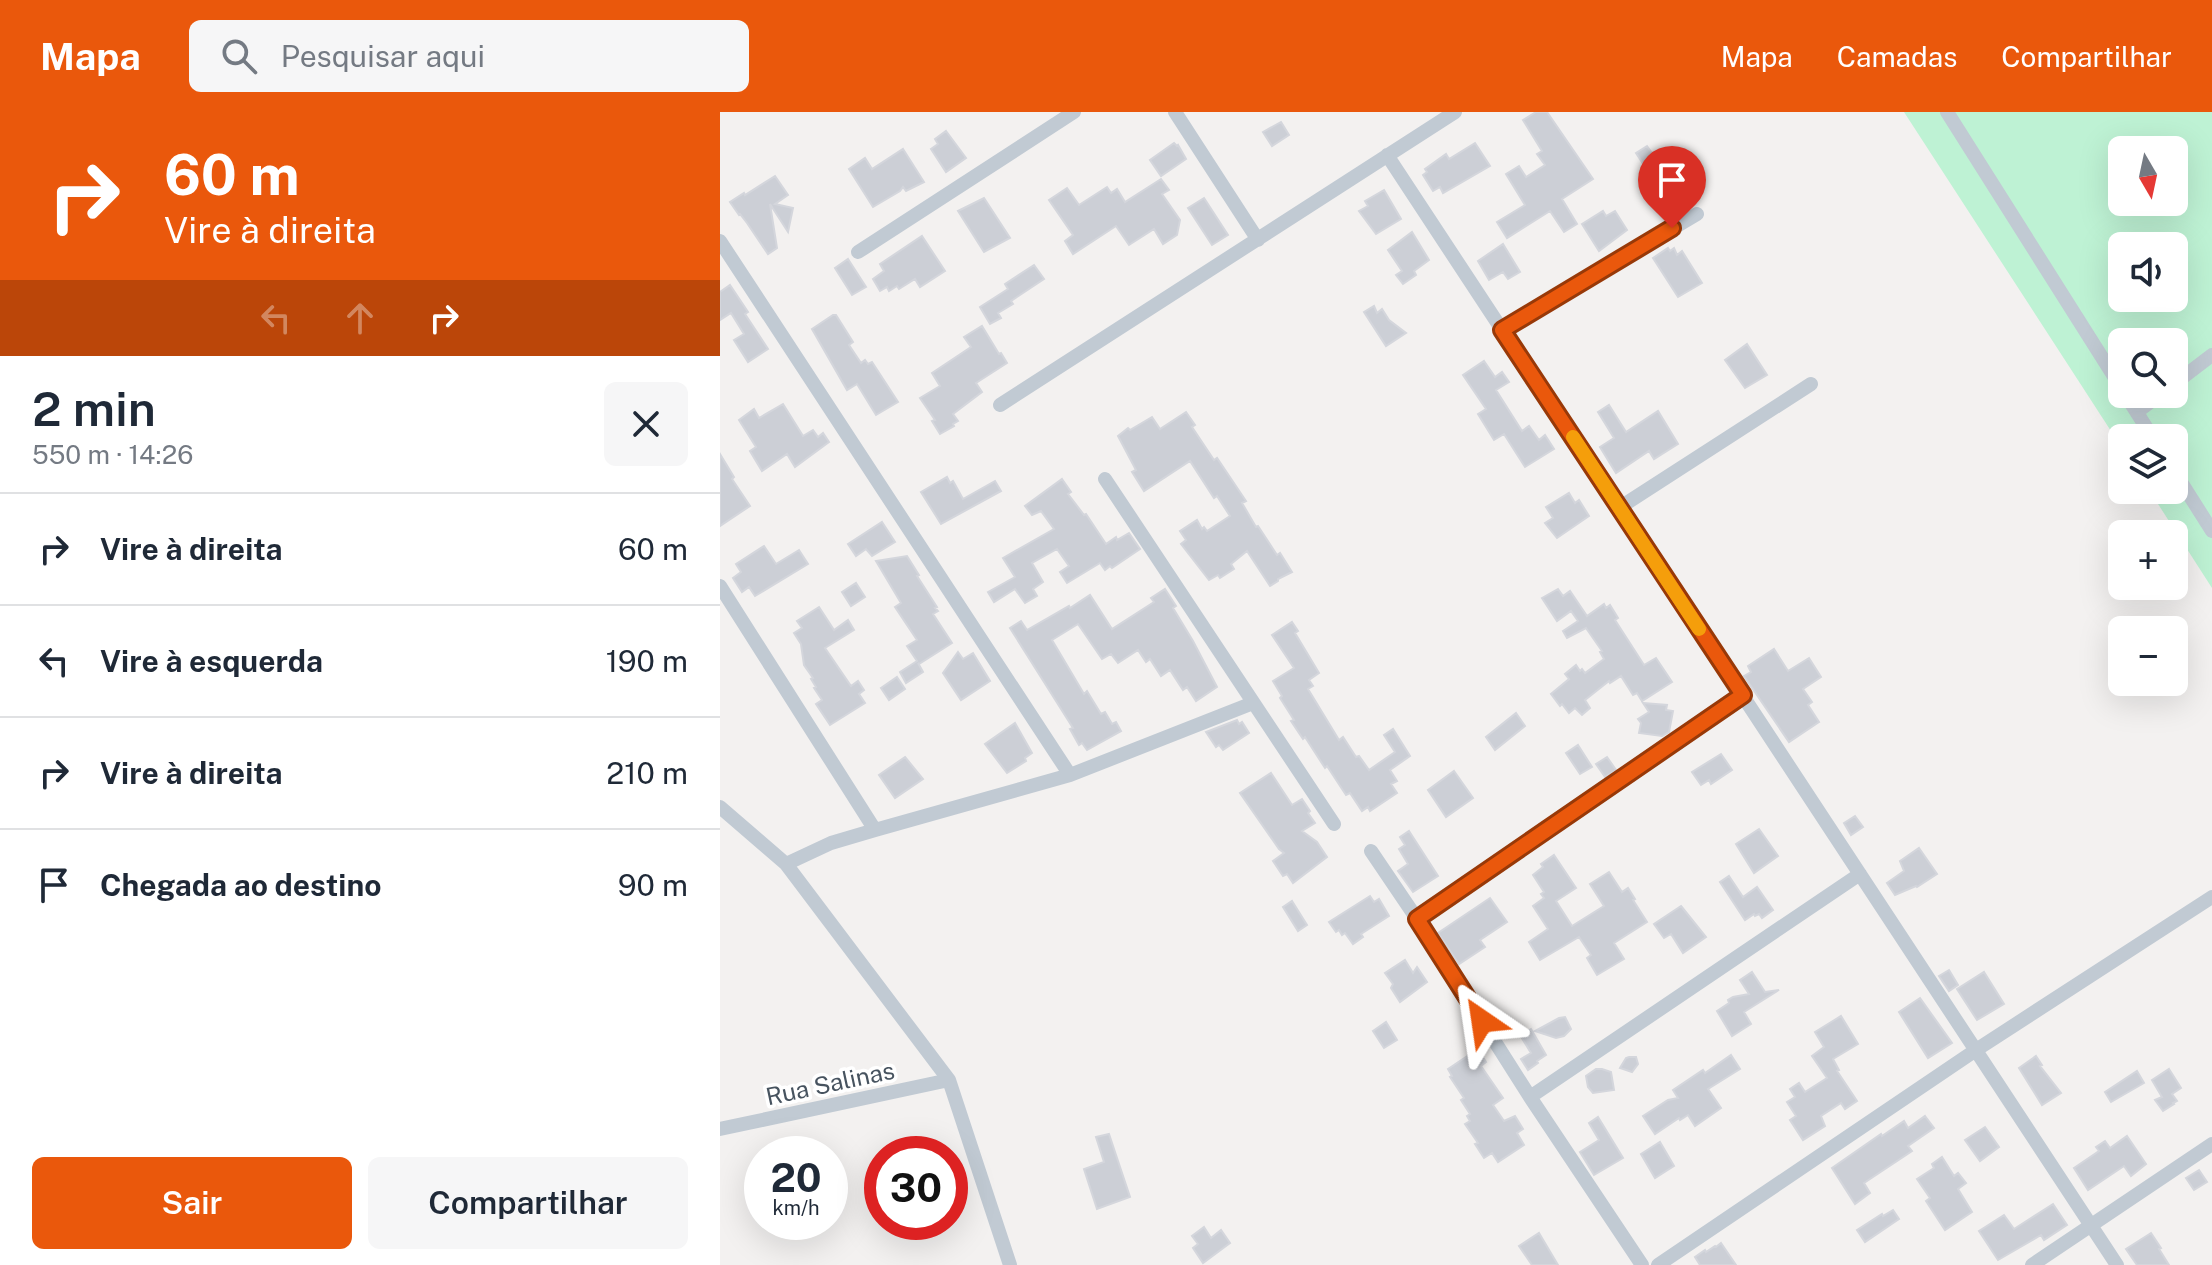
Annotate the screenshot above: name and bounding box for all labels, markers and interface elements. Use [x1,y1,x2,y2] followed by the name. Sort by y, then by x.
[189,20,749,92] search box
[40,34,141,79] text: Mapa
[217,34,261,78] icon: search
[281,38,485,74] text: Pesquisar aqui
[1721,40,1793,73] text: Mapa
[1837,40,1957,73] text: Camadas
[2001,40,2172,73] text: Compartilhar
[2108,136,2188,216] north arrow
[2108,136,2188,696] map controls
[164,142,300,208] text: 60 m
[32,144,136,248] icon: right
[1638,146,1706,228] pin
[1650,158,1694,202] icon: arrive
[164,209,376,251] text: Vire à direita
[2108,232,2188,312] button: sound
[254,296,298,340] icon: left
[338,296,382,340] icon: ahead
[422,296,466,340] icon: right
[2108,328,2188,408] button: search
[32,380,156,437] text: 2 min
[604,382,688,466] button: close
[2108,424,2188,504] button: layers
[32,439,193,470] text: 550 m · 14:26
[2108,520,2188,600] button: +
[32,527,76,571] icon: right
[100,531,283,567] text: Vire à direita
[618,531,688,567] text: 60 m
[2108,616,2188,696] button: −
[32,639,76,683] icon: left
[100,643,323,679] text: Vire à esquerda
[606,643,688,679] text: 190 m
[32,751,76,795] icon: right
[100,755,283,791] text: Vire à direita
[606,755,688,791] text: 210 m
[32,863,76,907] icon: arrive
[100,867,381,903] text: Chegada ao destino
[618,867,688,903] text: 90 m
[1440,979,1524,1063] position arrow
[763,1056,897,1110] street label: Rua Salinas
[864,1136,968,1240] speed limit sign: 30
[770,1154,822,1201] text: 20
[32,1157,352,1249] button: Sair
[368,1157,688,1249] button: Compartilhar
[772,1196,820,1220] text: km/h

